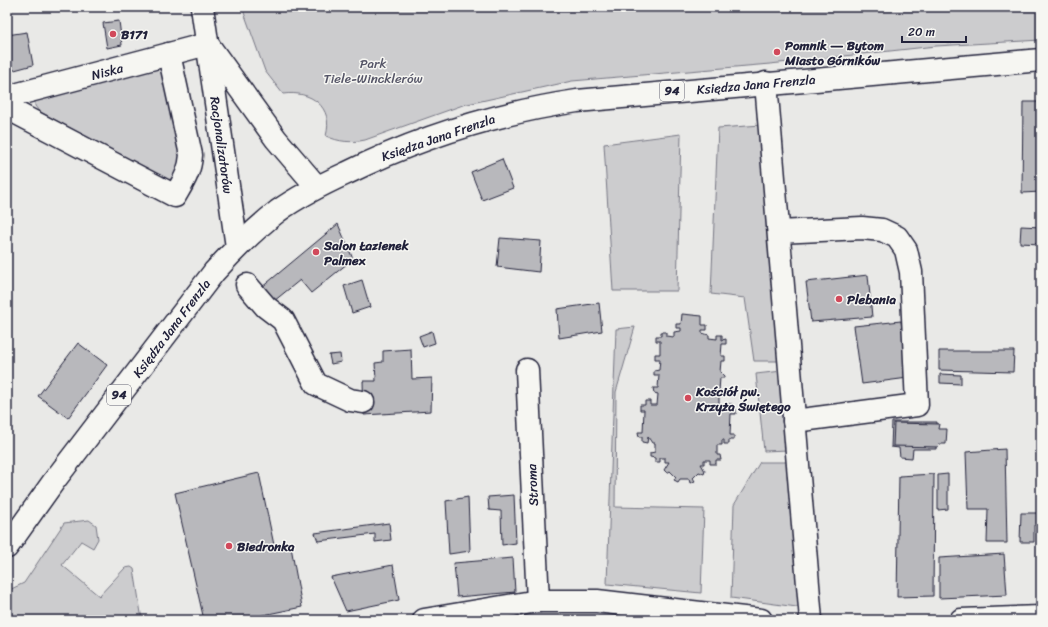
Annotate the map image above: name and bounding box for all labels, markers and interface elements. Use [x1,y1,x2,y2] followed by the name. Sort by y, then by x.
[902,18,966,44] scale bar
[908,21,935,43] text: 20 m
[121,23,148,46] place label: B171
[108,29,118,39] marker: B171
[784,34,884,72] place label: Pomnik — Bytom Miasto Górników
[772,47,782,57] marker: Pomnik — Bytom Miasto Górników
[324,52,424,90] park label: Park Tiele-Wincklerów
[89,56,126,87] street label: Niska
[696,68,817,101] street label: Księdza Jana Frenzla
[660,81,684,101] road number: 94
[203,95,240,195] street label: Racjonalizatorów
[378,107,499,168] street label: Księdza Jana Frenzla
[323,234,410,272] place label: Salon Łazienek Palmex
[311,247,321,257] marker: Salon Łazienek Palmex
[126,273,217,383] street label: Księdza Jana Frenzla
[847,288,896,311] place label: Plebania
[834,294,844,304] marker: Plebania
[695,380,791,418] place label: Kościół pw. Krzyża Świętego
[107,385,131,405] road number: 94
[683,393,693,403] marker: Kościół pw. Krzyża Świętego
[520,463,545,507] street label: Stroma
[237,535,295,558] place label: Biedronka
[224,541,234,551] marker: Biedronka

